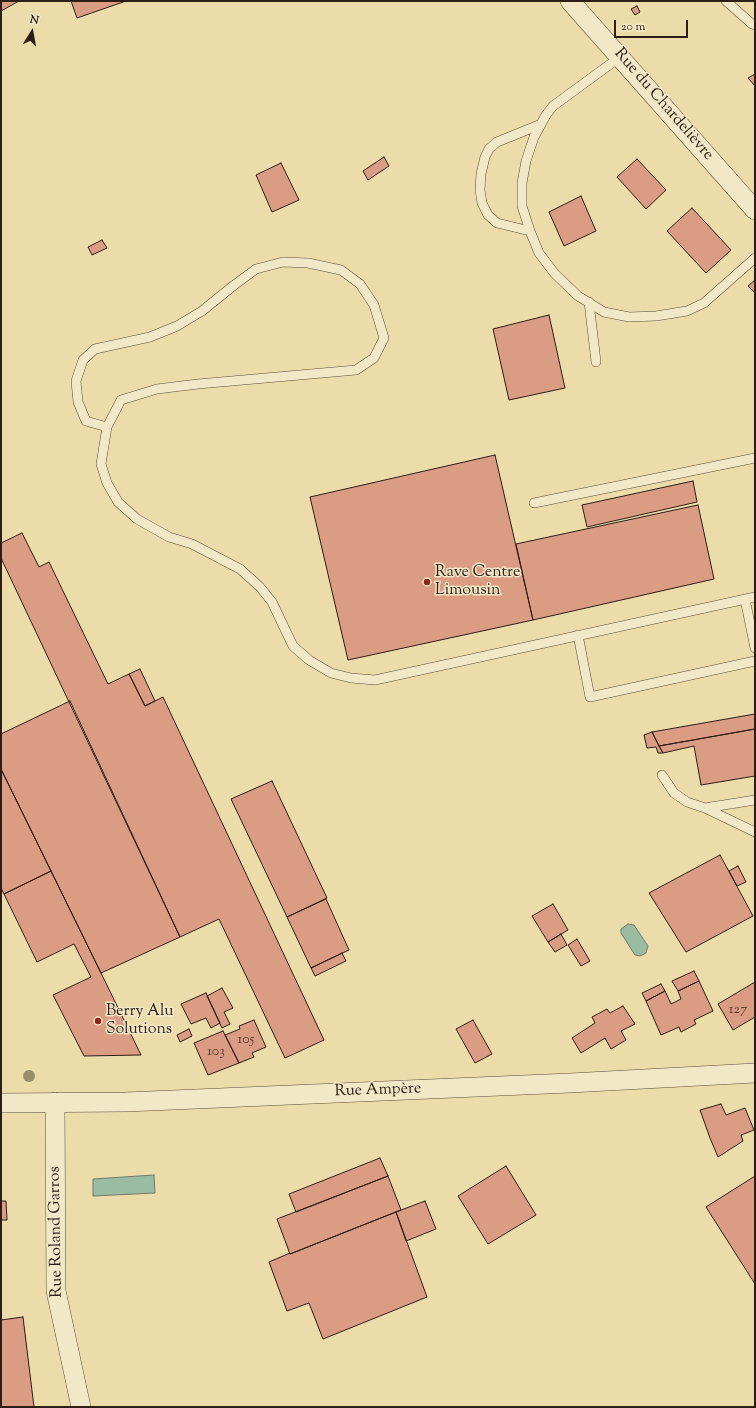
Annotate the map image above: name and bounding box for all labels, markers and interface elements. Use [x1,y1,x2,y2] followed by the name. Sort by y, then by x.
[12,12,52,52] north arrow
[28,12,40,29] text: N
[616,12,690,38] scale bar
[621,18,645,36] text: 20 m
[609,45,717,165] street label: Rue du Chardelièvre
[435,563,521,601] place label: Rave Centre Limousin
[422,577,432,587] marker: Rave Centre Limousin
[106,1002,173,1040] place label: Berry Alu Solutions
[729,1003,747,1019] house number: 127
[93,1016,103,1026] marker: Berry Alu Solutions
[238,1033,254,1049] house number: 105
[207,1045,225,1061] house number: 103
[334,1080,422,1102] street label: Rue Ampère
[46,1166,68,1298] street label: Rue Roland Garros

